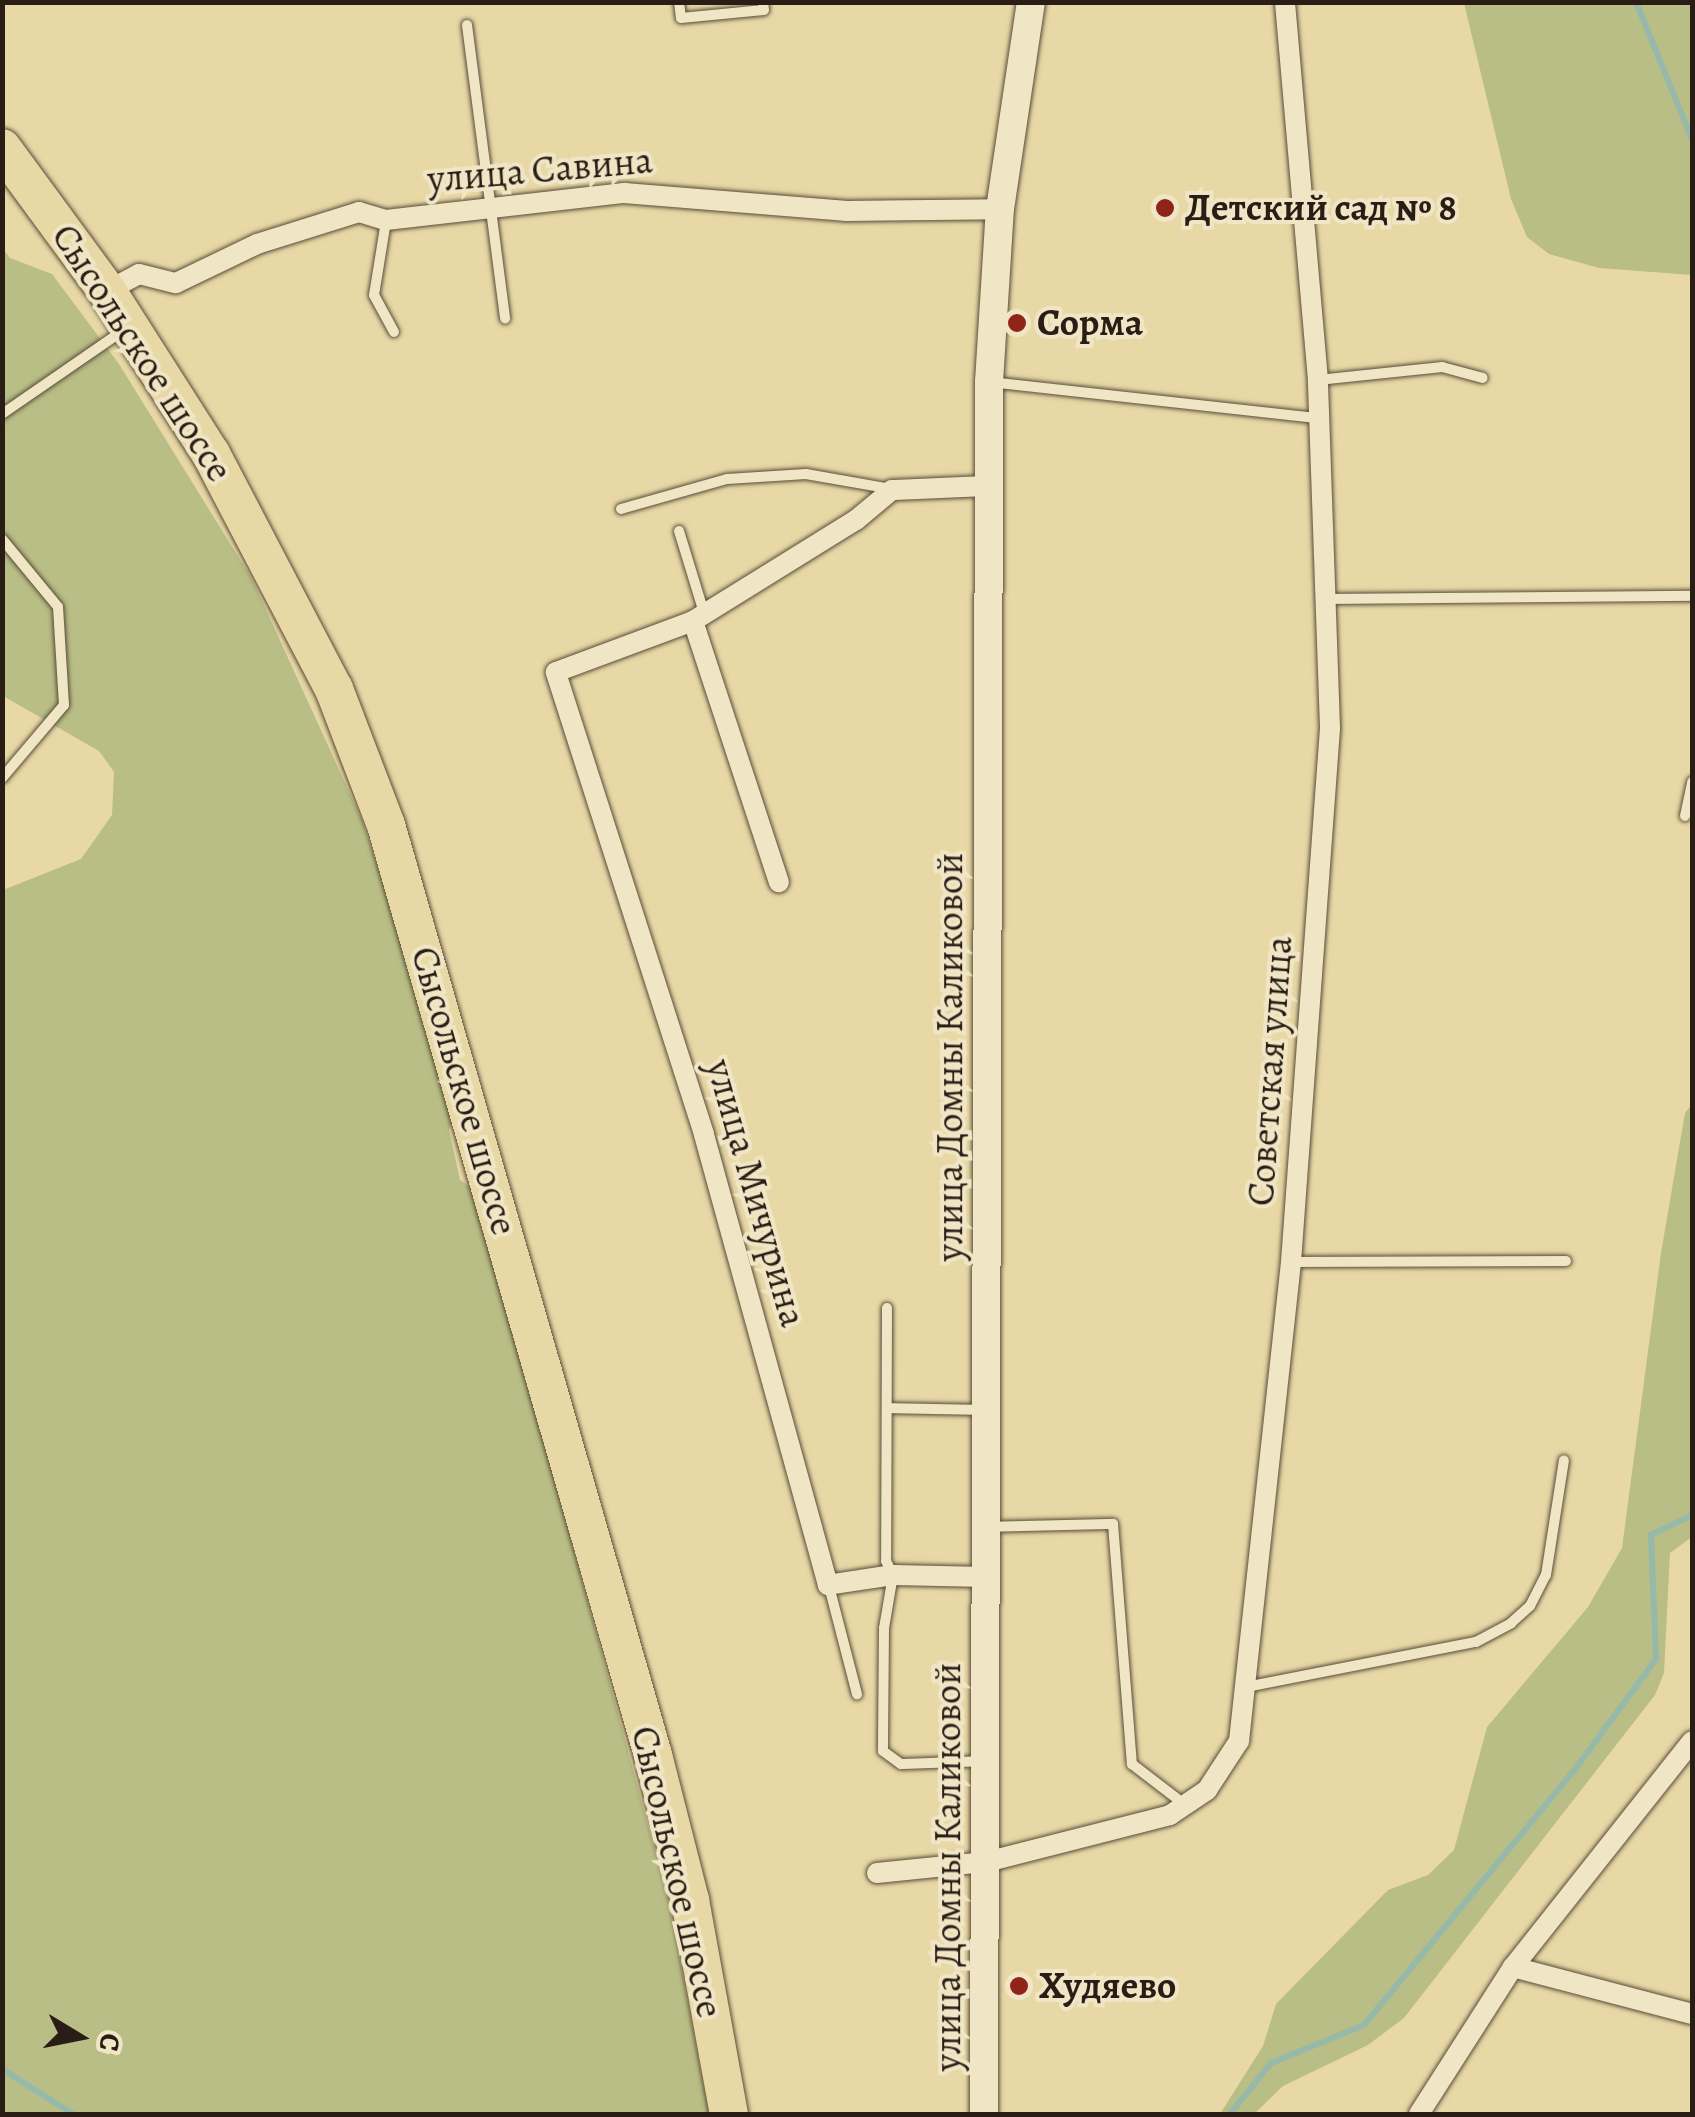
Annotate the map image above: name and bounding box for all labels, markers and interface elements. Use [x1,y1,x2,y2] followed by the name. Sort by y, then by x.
[426,137,654,203] street label: улица Савина
[1185,185,1457,231] place label: Детский сад № 8
[1154,197,1176,219] marker: Детский сад № 8
[42,216,242,490] street label: Сысольское шоссе
[1037,300,1143,346] place label: Сорма
[1006,312,1028,334] marker: Сорма
[927,853,973,1261] street label: улица Домны Каликовой
[1238,935,1302,1207] street label: Советская улица
[401,942,527,1240] street label: Сысольское шоссе
[696,1054,816,1332] street label: улица Мичурина
[925,1663,971,2071] street label: улица Домны Каликовой
[621,1722,733,2022] street label: Сысольское шоссе
[1039,1963,1176,2009] place label: Худяево
[1008,1975,1030,1997] marker: Худяево
[30,1987,130,2087] north arrow
[89,2030,130,2054] text: С

